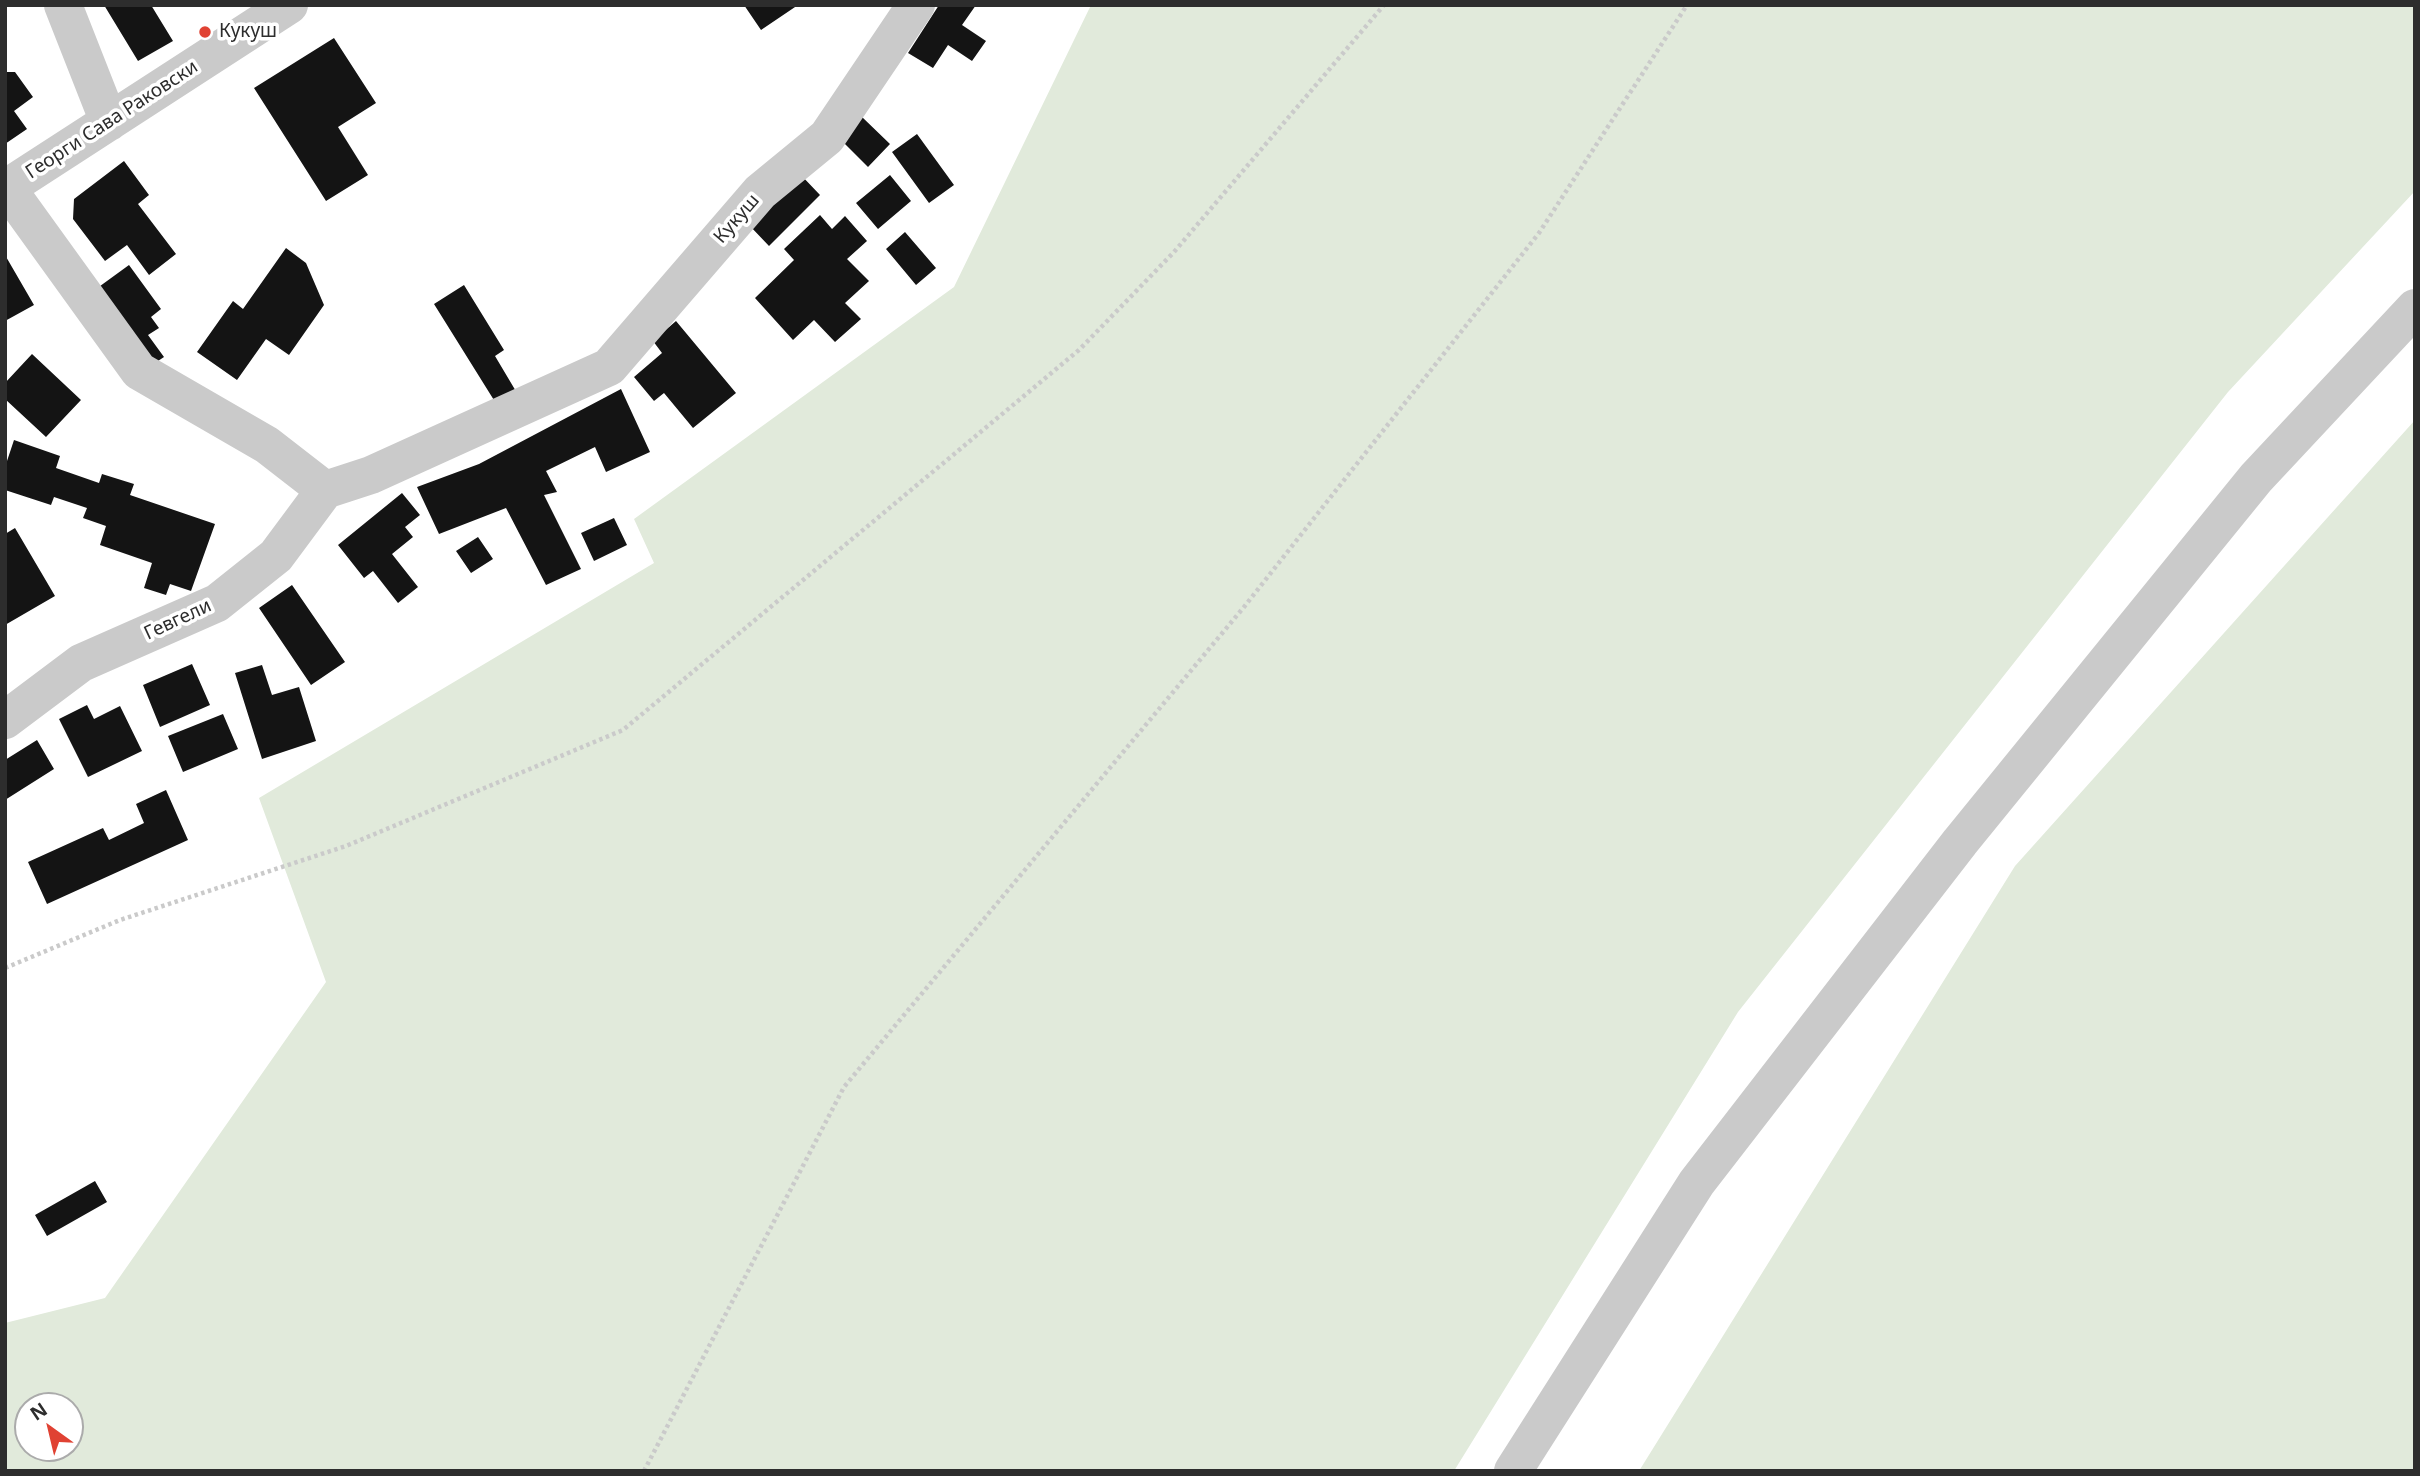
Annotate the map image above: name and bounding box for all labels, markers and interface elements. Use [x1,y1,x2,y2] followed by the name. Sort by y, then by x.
[219,21,277,43] place label: Кукуш
[197,24,213,40] marker: Кукуш
[22,56,202,184] street label: Георги Сава Раковски
[709,190,765,248] street label: Кукуш
[141,595,215,645] street label: Гевгели
[14,1392,84,1462] north arrow
[25,1396,52,1426] text: N

